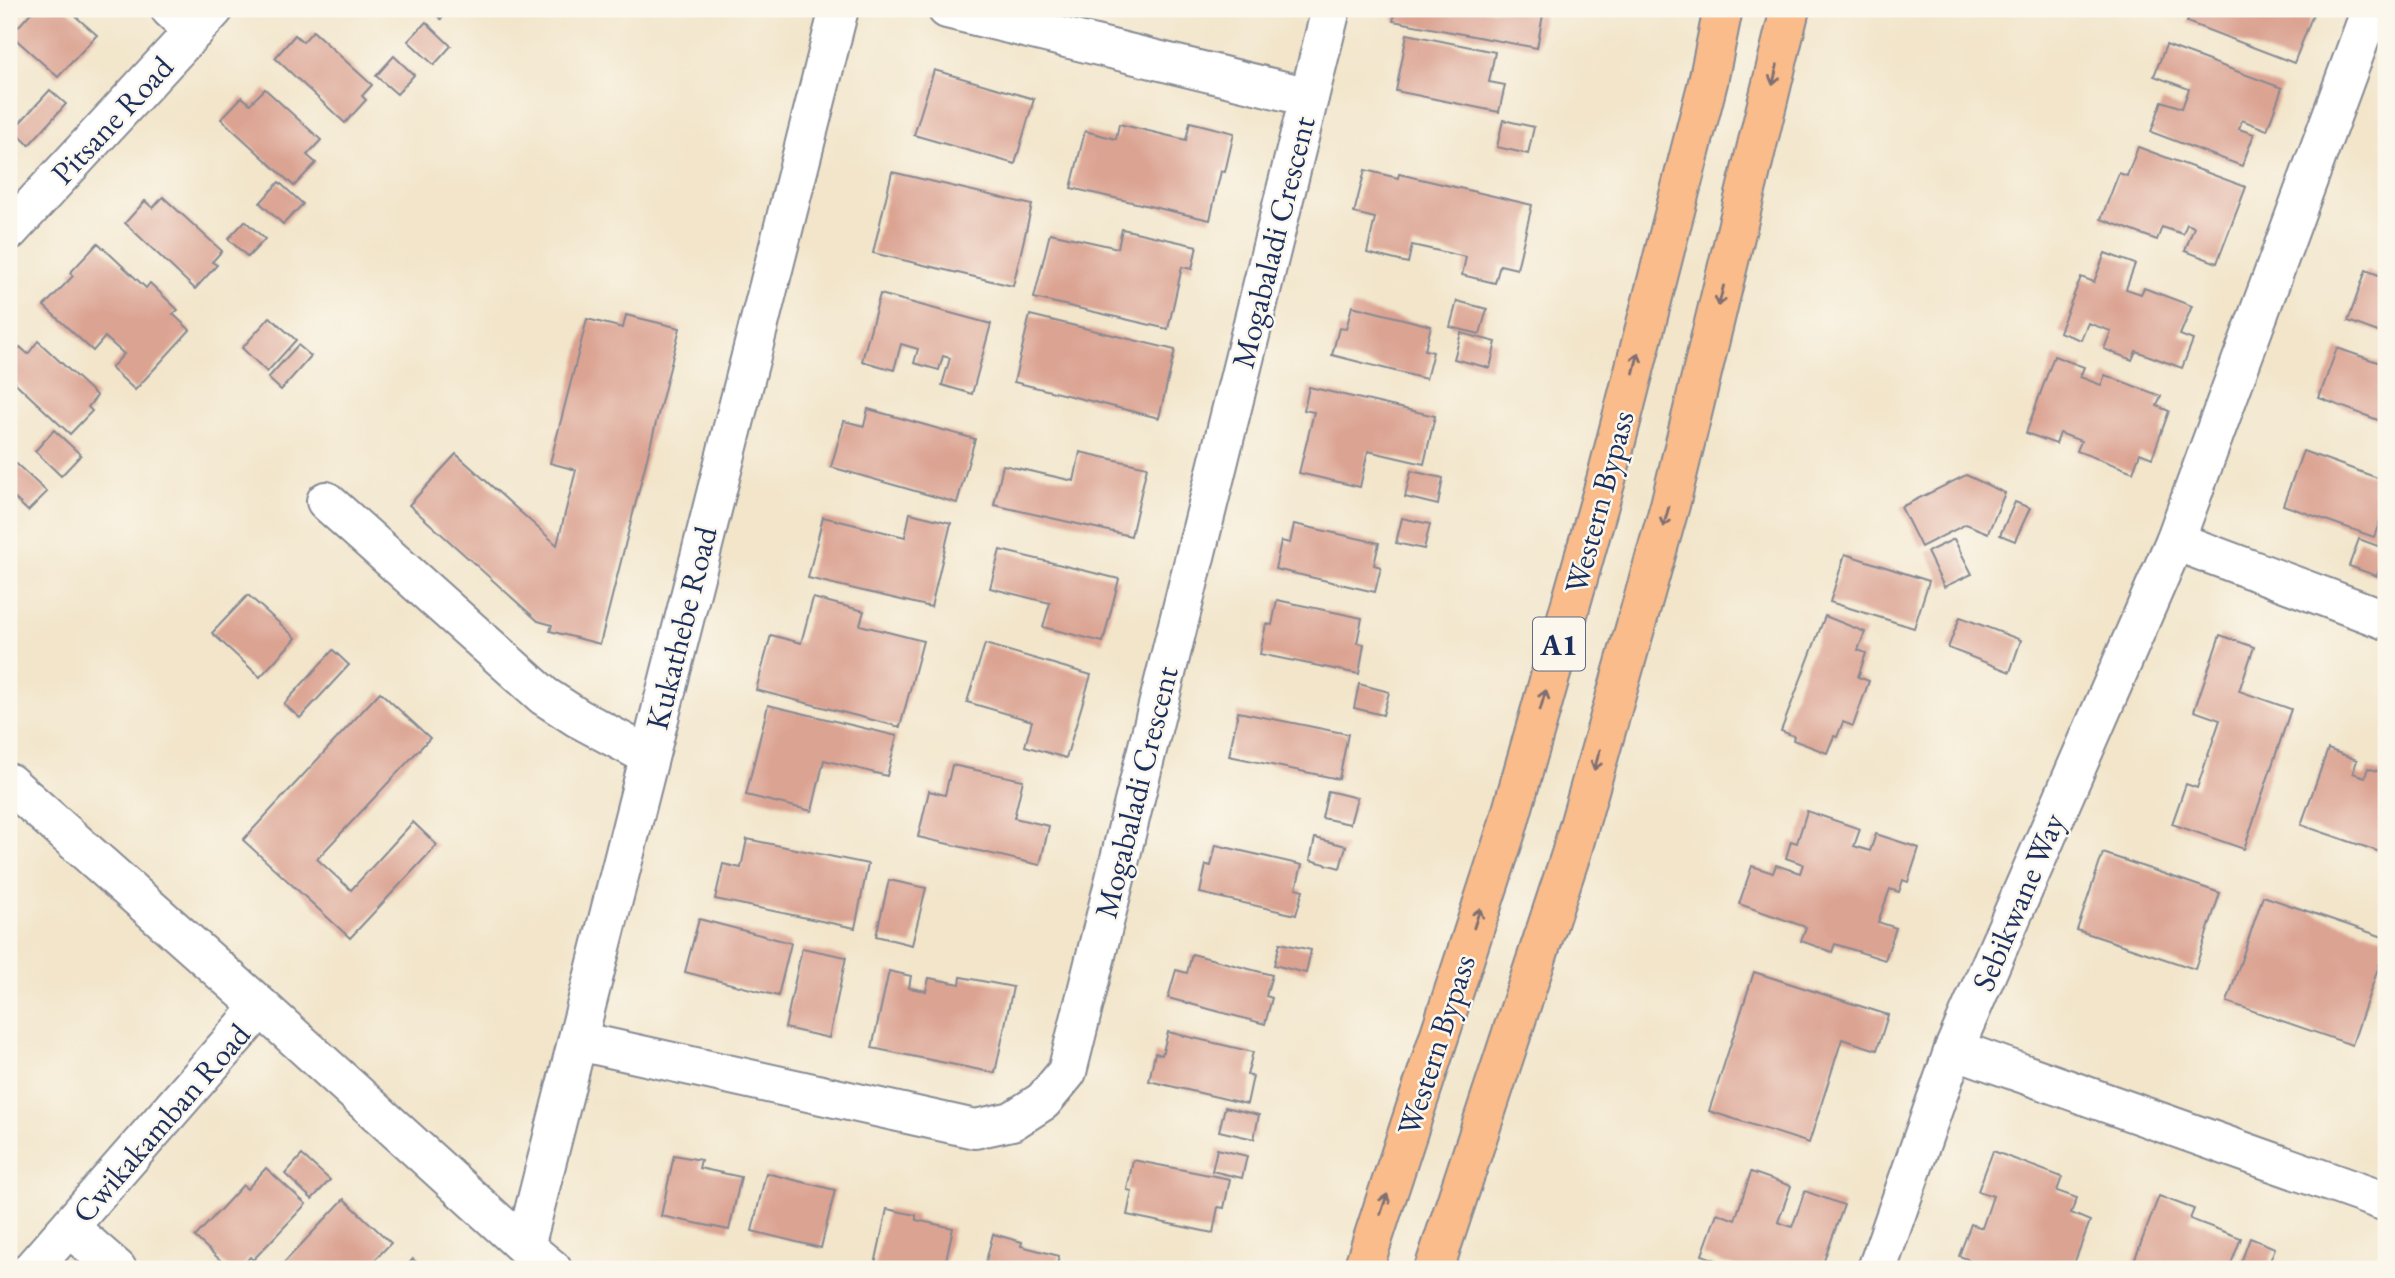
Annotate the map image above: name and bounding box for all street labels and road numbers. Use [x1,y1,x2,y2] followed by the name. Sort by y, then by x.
[42,46,183,193] street label: Pitsane Road
[1221,112,1325,372] street label: Mogabaladi Crescent
[1554,406,1644,598] street label: Western Bypass
[635,521,727,734] street label: Kukathebe Road
[1533,618,1585,670] road number: A1
[1084,662,1188,922] street label: Mogabaladi Crescent
[1962,806,2075,997] street label: Sebikwane Way
[1387,949,1485,1141] street label: Western Bypass
[63,1014,260,1232] street label: Cwikakamban Road

